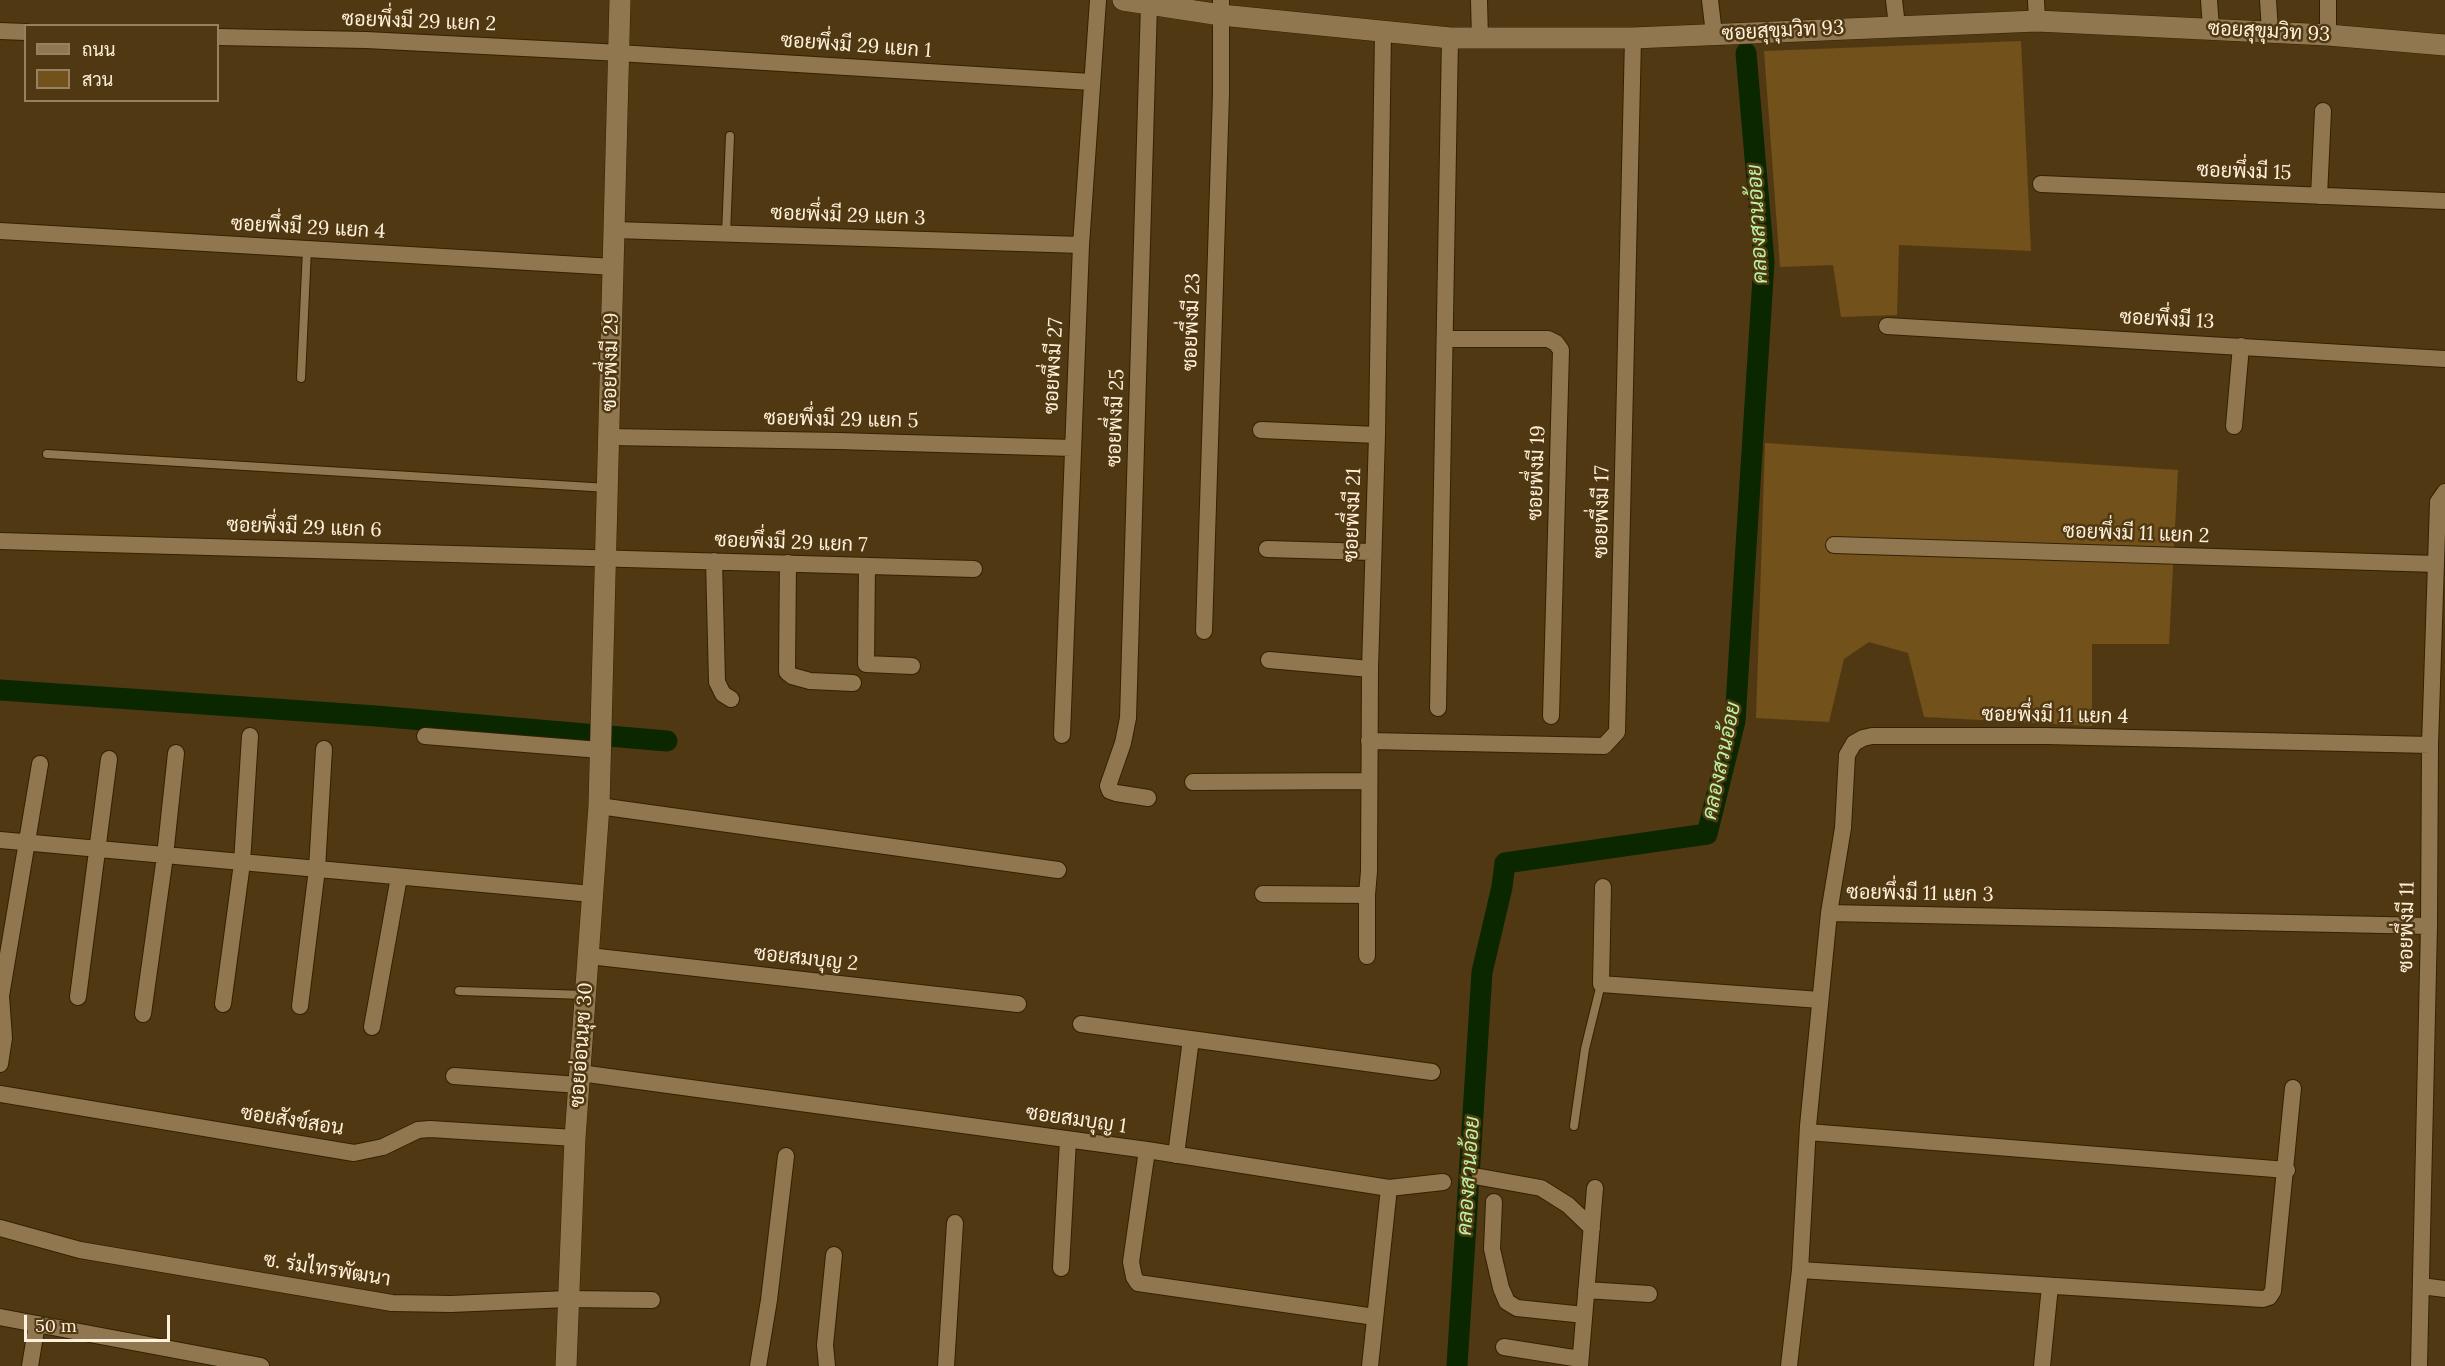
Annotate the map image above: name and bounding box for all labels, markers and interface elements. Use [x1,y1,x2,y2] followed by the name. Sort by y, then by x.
[341,7,497,37] street label: ซอยพึ่งมี 29 แยก 2
[1721,16,1845,46] street label: ซอยสุขุมวิท 93
[2207,17,2331,47] street label: ซอยสุขุมวิท 93
[24,24,219,102] legend
[780,29,932,63] street label: ซอยพึ่งมี 29 แยก 1
[82,38,115,61] text: ถนน
[82,68,113,91] text: สวน
[2196,158,2292,186] street label: ซอยพึ่งมี 15
[1742,164,1774,284] water label: คลองสวนอ้อย
[770,201,926,231] street label: ซอยพึ่งมี 29 แยก 3
[230,212,386,244] street label: ซอยพึ่งมี 29 แยก 4
[1178,273,1206,371] street label: ซอยพึ่งมี 23
[2119,306,2215,334] street label: ซอยพึ่งมี 13
[598,312,624,412] street label: ซอยพึ่งมี 29
[1039,317,1069,415] street label: ซอยพึ่งมี 27
[1102,369,1130,467] street label: ซอยพึ่งมี 25
[763,407,919,433] street label: ซอยพึ่งมี 29 แยก 5
[1523,425,1551,521] street label: ซอยพึ่งมี 19
[1589,465,1615,559] street label: ซอยพึ่งมี 17
[1339,467,1367,563] street label: ซอยพึ่งมี 21
[226,513,382,543] street label: ซอยพึ่งมี 29 แยก 6
[2062,519,2210,549] street label: ซอยพึ่งมี 11 แยก 2
[714,528,868,558] street label: ซอยพึ่งมี 29 แยก 7
[1697,700,1747,822] water label: คลองสวนอ้อย
[1981,703,2129,729] street label: ซอยพึ่งมี 11 แยก 4
[1846,881,1994,907] street label: ซอยพึ่งมี 11 แยก 3
[2394,881,2420,973] street label: ซอยพึ่งมี 11
[753,942,859,976] street label: ซอยสมบุญ 2
[566,982,598,1108] street label: ซอยอ่อนนุช 30
[239,1101,345,1141] street label: ซอยสังข์สอน
[1024,1101,1128,1139] street label: ซอยสมบุญ 1
[1452,1115,1486,1237] water label: คลองสวนอ้อย
[262,1248,392,1292] street label: ซ. ร่มไทรพัฒนา
[27,1303,172,1341] scale bar
[35,1314,77,1337] text: 50 m

